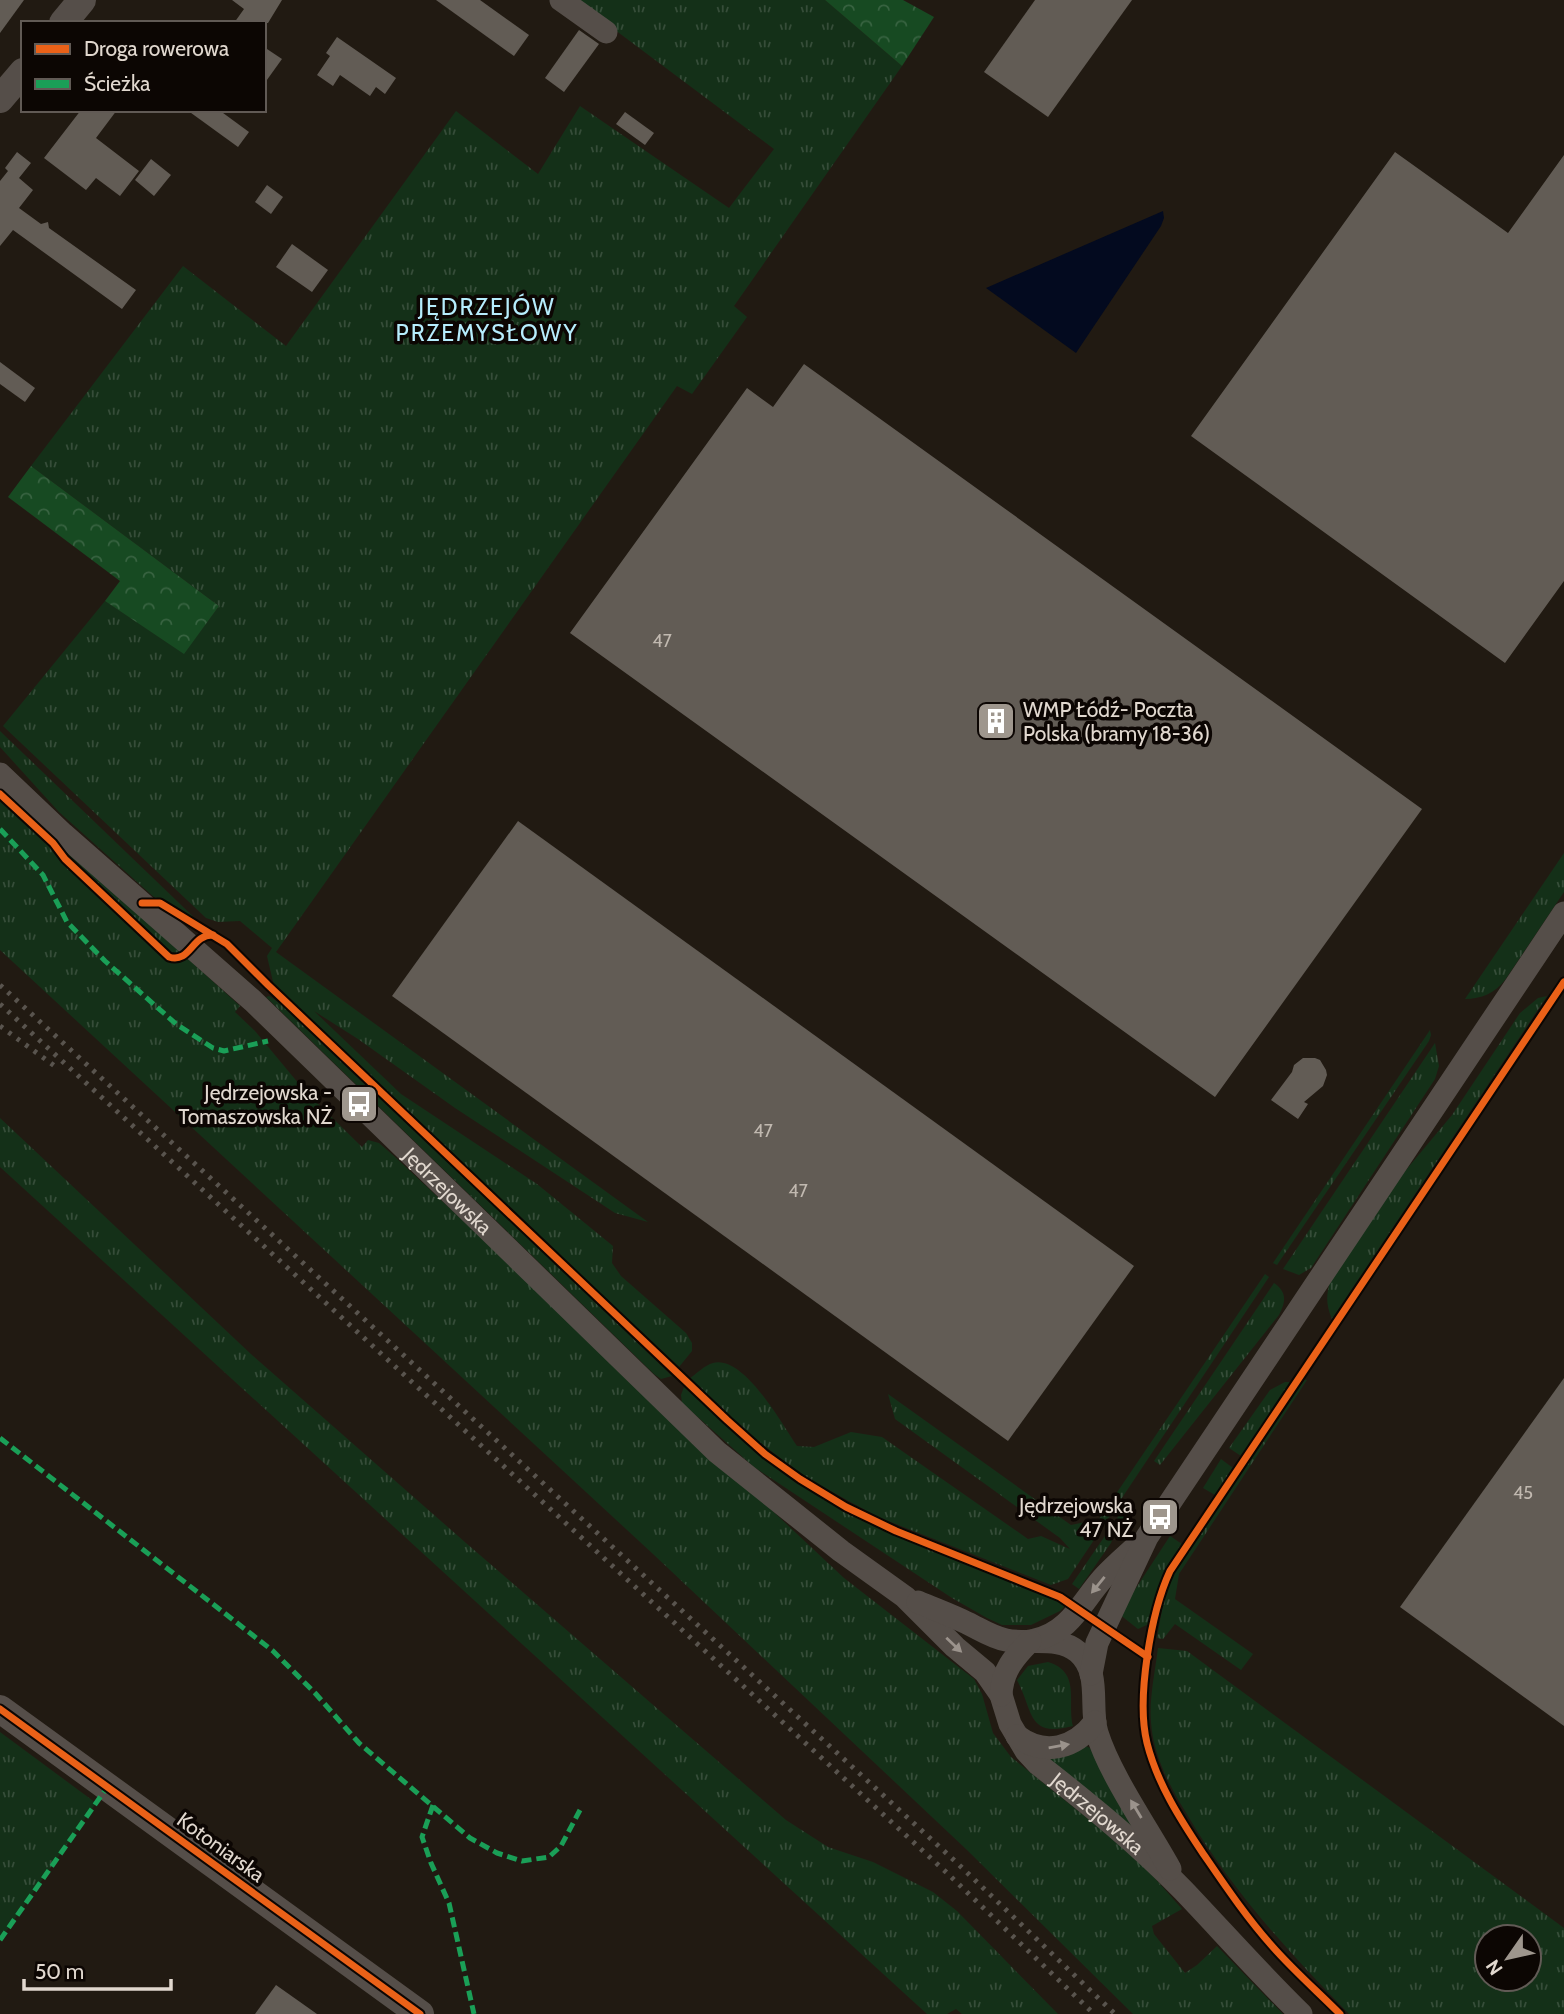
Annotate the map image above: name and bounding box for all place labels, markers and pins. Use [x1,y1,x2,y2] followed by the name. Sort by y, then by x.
[1023,697,1210,746] place label: WMP Łódź- Poczta Polska (bramy 18-36)
[975,700,1017,742] building icon: WMP Łódź- Poczta Polska (bramy 18-36)
[178,1080,332,1129] place label: Jędrzejowska - Tomaszowska NŻ
[338,1083,380,1125] bus stop icon: Jędrzejowska - Tomaszowska NŻ
[1018,1493,1133,1542] place label: Jędrzejowska 47 NŻ
[1139,1496,1181,1538] bus stop icon: Jędrzejowska 47 NŻ

